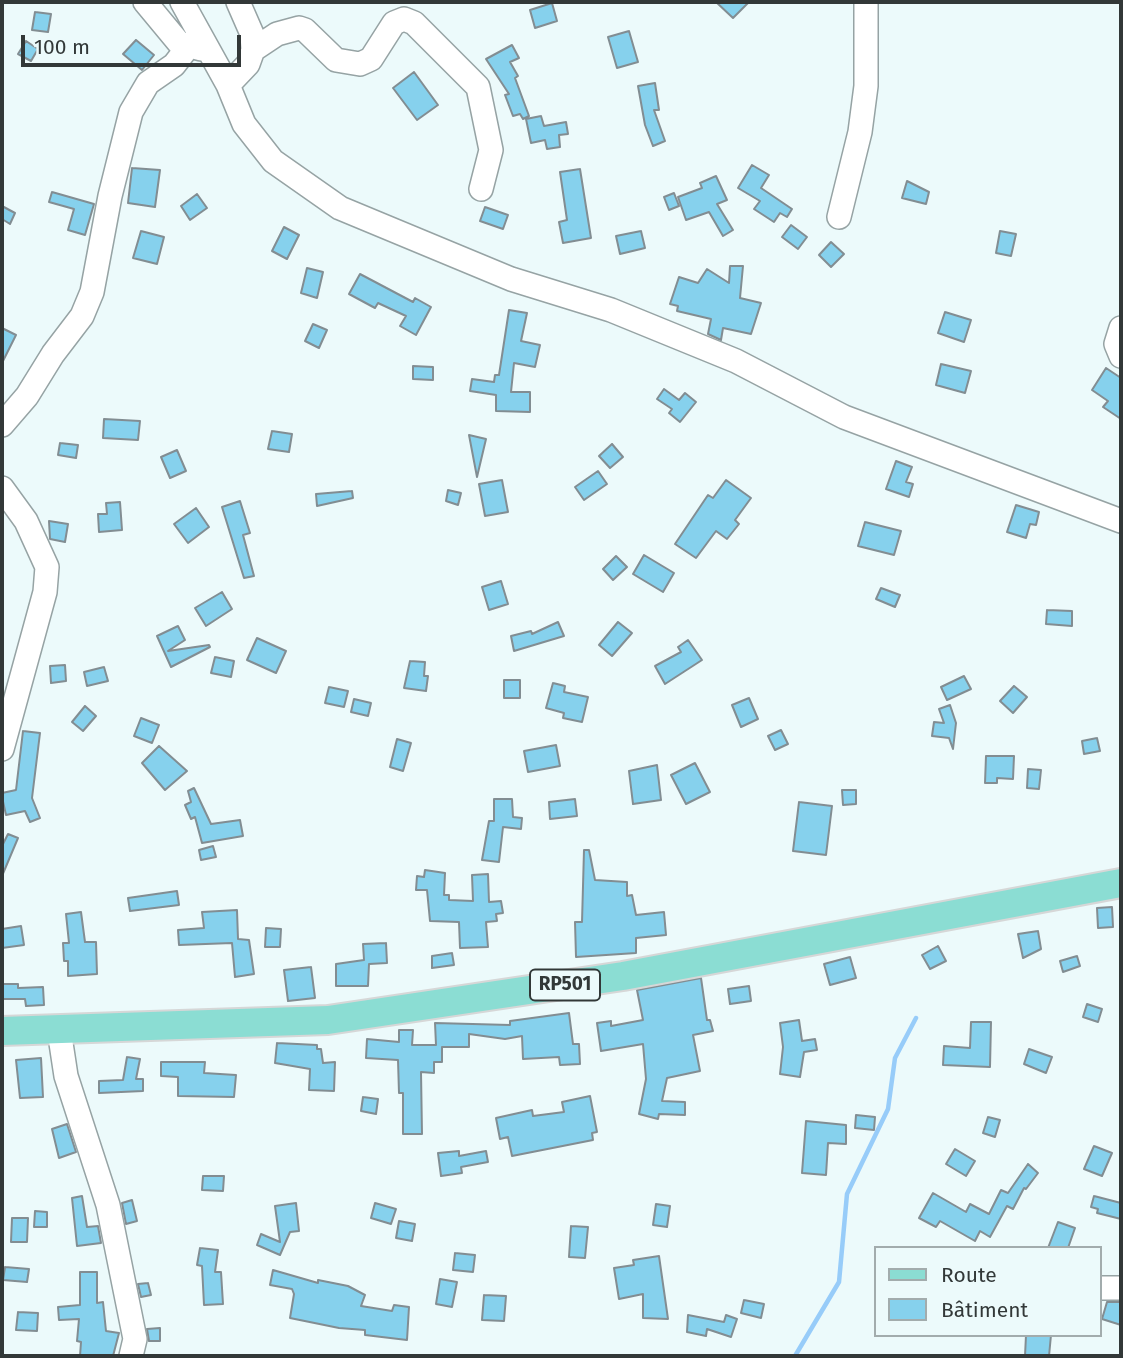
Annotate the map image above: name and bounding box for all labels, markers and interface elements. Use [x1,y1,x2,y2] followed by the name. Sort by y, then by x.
[24,21,245,65] scale bar
[34,34,90,60] text: 100 m
[530,970,600,1001] road number: RP501
[874,1246,1102,1337] legend
[941,1262,997,1288] text: Route
[941,1297,1028,1323] text: Bâtiment

